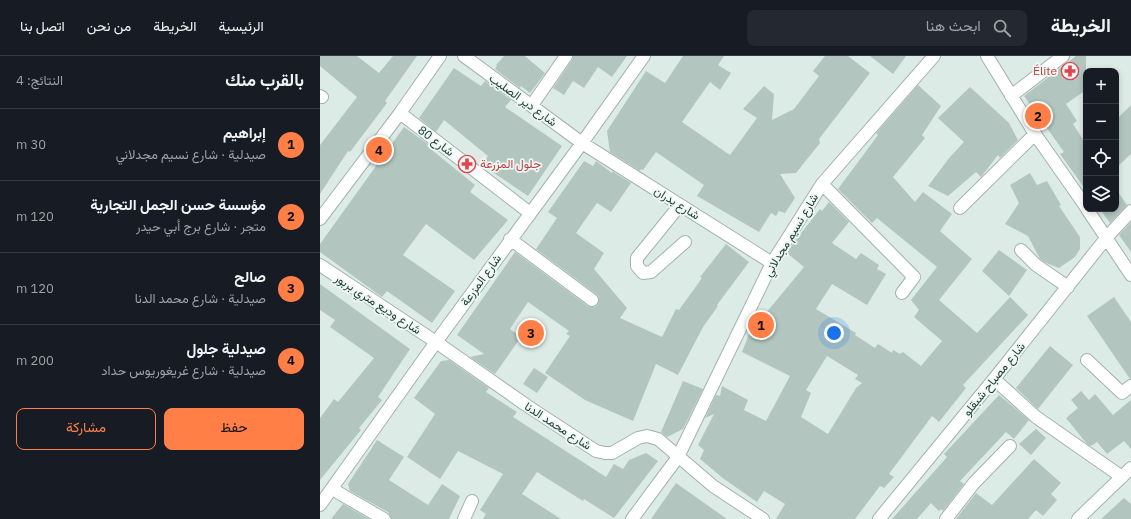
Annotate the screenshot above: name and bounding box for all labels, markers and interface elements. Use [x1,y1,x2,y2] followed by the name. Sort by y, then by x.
[747,10,1027,46] search box
[1051,13,1111,37] text: الخريطة
[926,16,981,35] text: ابحث هنا
[20,17,65,35] text: اتصل بنا
[87,17,131,35] text: من نحن
[153,17,197,35] text: الخريطة
[219,17,264,35] text: الرئيسية
[991,17,1013,39] icon: search
[1060,61,1080,81] pharmacy icon: Élite
[1033,63,1057,78] place label: Élite
[1083,68,1119,212] map controls
[1083,68,1119,104] button: +
[225,69,304,91] text: بالقرب منك
[485,70,560,131] street label: شارع دير الصليب
[16,72,63,89] text: النتائج: 4
[1025,101,1051,131] pin: 2
[1083,104,1119,140] button: −
[414,122,457,161] street label: شارع 80
[223,123,266,142] text: إبراهيم
[366,135,392,165] pin: 4
[16,136,46,153] text: 30 m
[287,136,295,153] text: 1
[1083,140,1119,176] button: locate
[116,146,266,163] text: صيدلية · شارع نسيم مجدلاني
[457,154,477,174] pharmacy icon: جلول المزرعة
[480,156,541,172] place label: جلول المزرعة
[1083,176,1119,212] button: layers
[651,183,703,224] street label: شارع بدران
[760,190,824,281] street label: شارع نسيم مجدلاني
[90,195,266,214] text: مؤسسة حسن الجمل التجارية
[16,208,54,225] text: 120 m
[287,208,295,225] text: 2
[136,218,266,235] text: متجر · شارع برج أبي حيدر
[457,251,506,310] street label: شارع المزرعة
[234,267,266,286] text: صالح
[330,270,424,340] street label: شارع وديع متري بربور
[16,280,54,297] text: 120 m
[287,280,295,297] text: 3
[135,290,266,307] text: صيدلية · شارع محمد الدنا
[748,310,774,340] pin: 1
[518,318,544,348] pin: 3
[824,323,844,343] your location
[187,339,266,358] text: صيدلية جلول
[959,339,1030,420] street label: شارع مصباح شبقلو
[16,352,54,369] text: 200 m
[287,352,295,369] text: 4
[101,362,266,379] text: صيدلية · شارع غريغوريوس حداد
[521,398,595,454] street label: شارع محمد الدنا
[16,408,156,450] button: مشاركة
[164,408,304,450] button: حفظ

